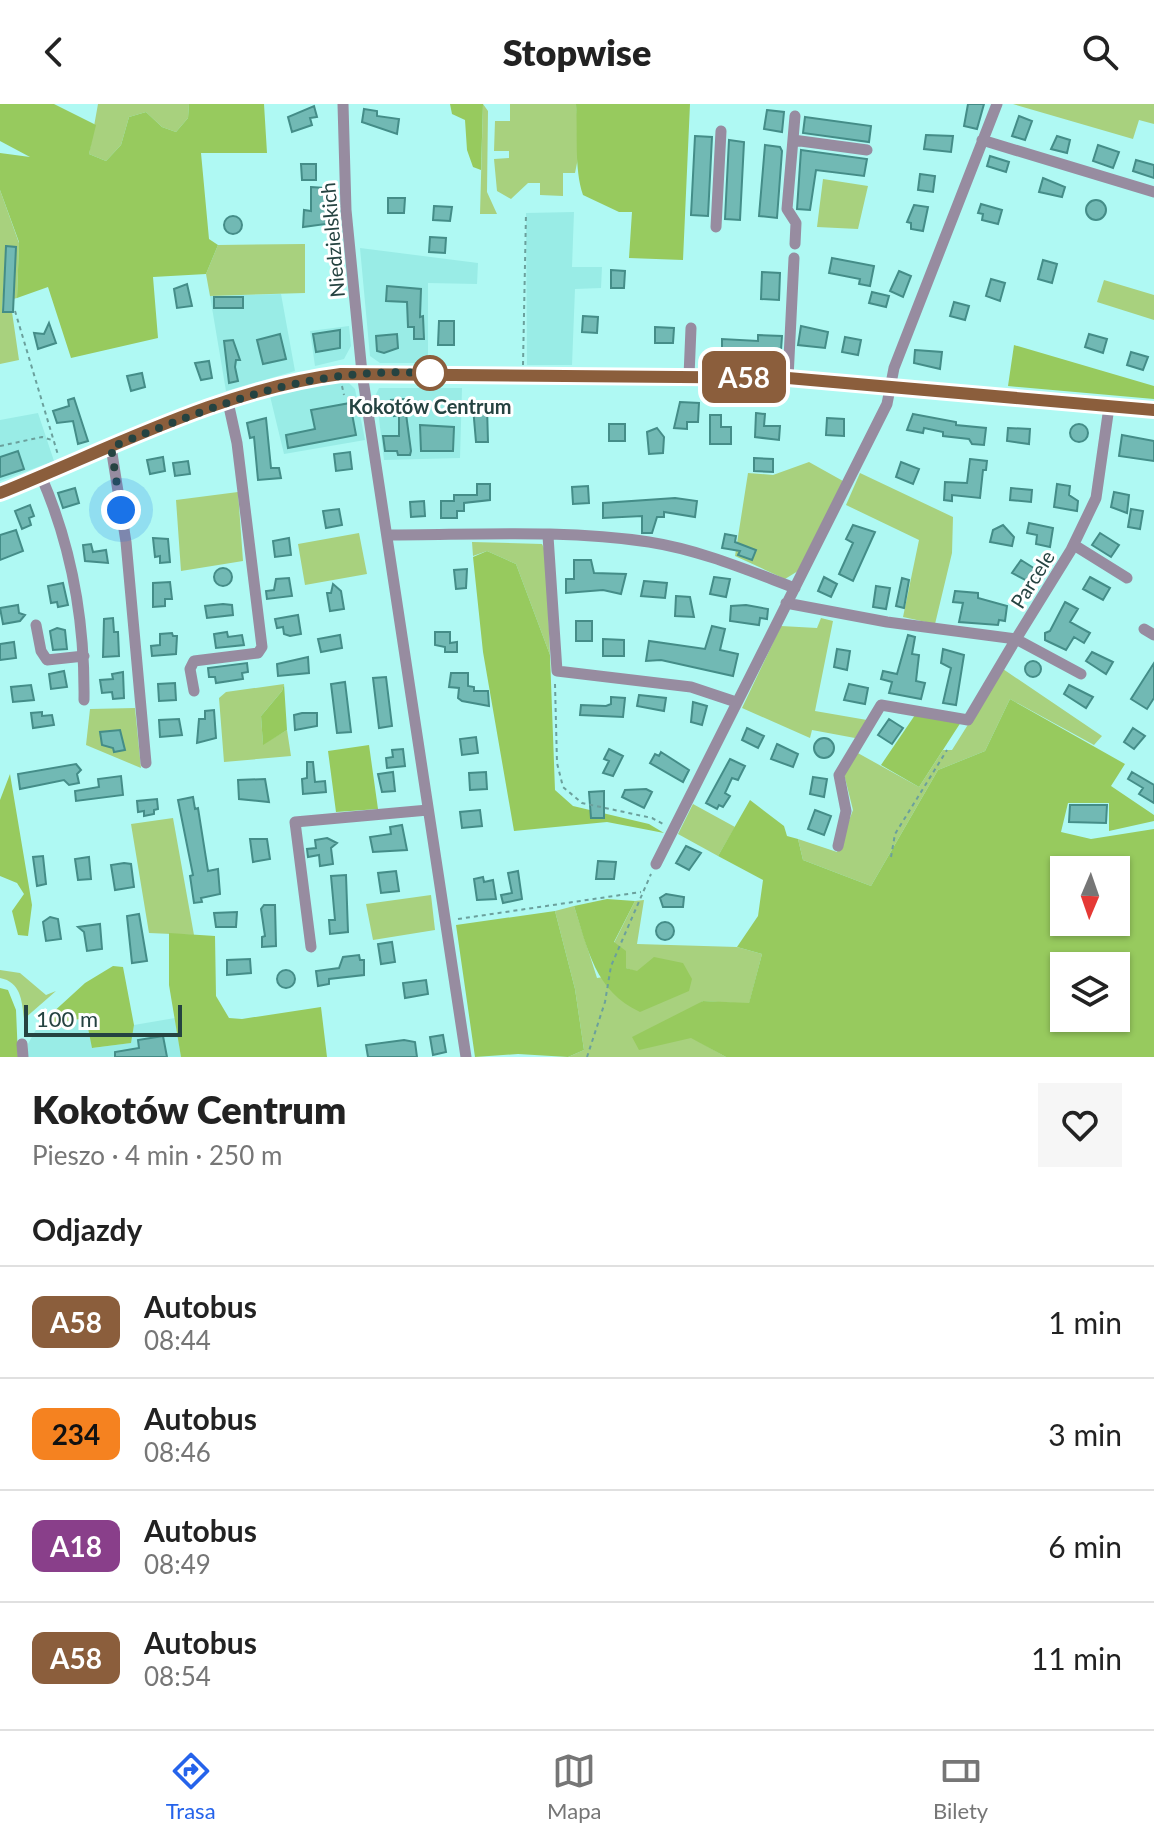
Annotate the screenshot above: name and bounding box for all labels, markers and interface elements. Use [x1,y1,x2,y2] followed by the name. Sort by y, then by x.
[32,30,76,74] icon: back
[503,30,651,74] text: Stopwise
[1078,30,1122,74] icon: search
[315,182,349,298] street label: Niedzielskich
[698,351,790,403] line badge: A58
[413,356,447,390] marker: Kokotów Centrum
[718,360,770,394] text: A58
[349,394,511,418] place label: Kokotów Centrum
[101,490,141,530] your location
[1005,546,1059,612] street label: Parcele
[1050,856,1130,936] north arrow
[1050,856,1130,1032] map controls
[1050,952,1130,1032] button: layers
[24,1001,182,1037] scale bar
[36,1005,98,1032] text: 100 m
[1038,1083,1122,1167] button: heart
[32,1086,346,1132] text: Kokotów Centrum
[32,1139,282,1171] text: Pieszo · 4 min · 250 m
[32,1211,142,1247] text: Odjazdy
[144,1288,257,1324] text: Autobus
[1048,1304,1122,1340] text: 1 min
[50,1305,102,1339] text: A58
[144,1324,211,1356] text: 08:44
[144,1400,257,1436] text: Autobus
[1048,1416,1122,1452] text: 3 min
[52,1417,100,1451] text: 234
[144,1436,211,1468] text: 08:46
[144,1512,257,1548] text: Autobus
[1048,1528,1122,1564] text: 6 min
[50,1529,102,1563] text: A18
[144,1548,211,1580] text: 08:49
[144,1624,257,1660] text: Autobus
[1031,1640,1122,1676] text: 11 min
[50,1641,102,1675] text: A58
[144,1660,211,1692] text: 08:54
[166,1749,216,1824] tab: Trasa
[547,1749,601,1824] tab: Mapa
[933,1749,988,1824] tab: Bilety

